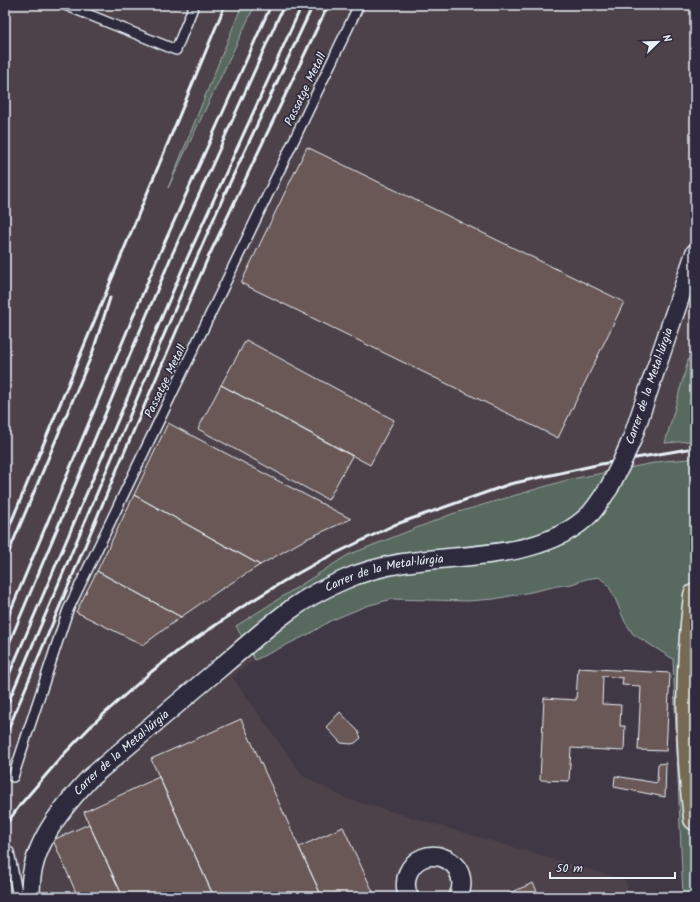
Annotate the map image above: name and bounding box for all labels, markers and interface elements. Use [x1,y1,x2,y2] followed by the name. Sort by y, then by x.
[638,22,678,62] north arrow
[657,32,676,45] text: N
[279,49,331,129] street label: Passatge Metall
[621,325,678,447] street label: Carrer de la Metal·lúrgia
[139,341,191,421] street label: Passatge Metall
[322,549,445,597] street label: Carrer de la Metal·lúrgia
[69,705,174,800] street label: Carrer de la Metal·lúrgia
[550,854,675,880] scale bar
[556,859,583,878] text: 50 m

